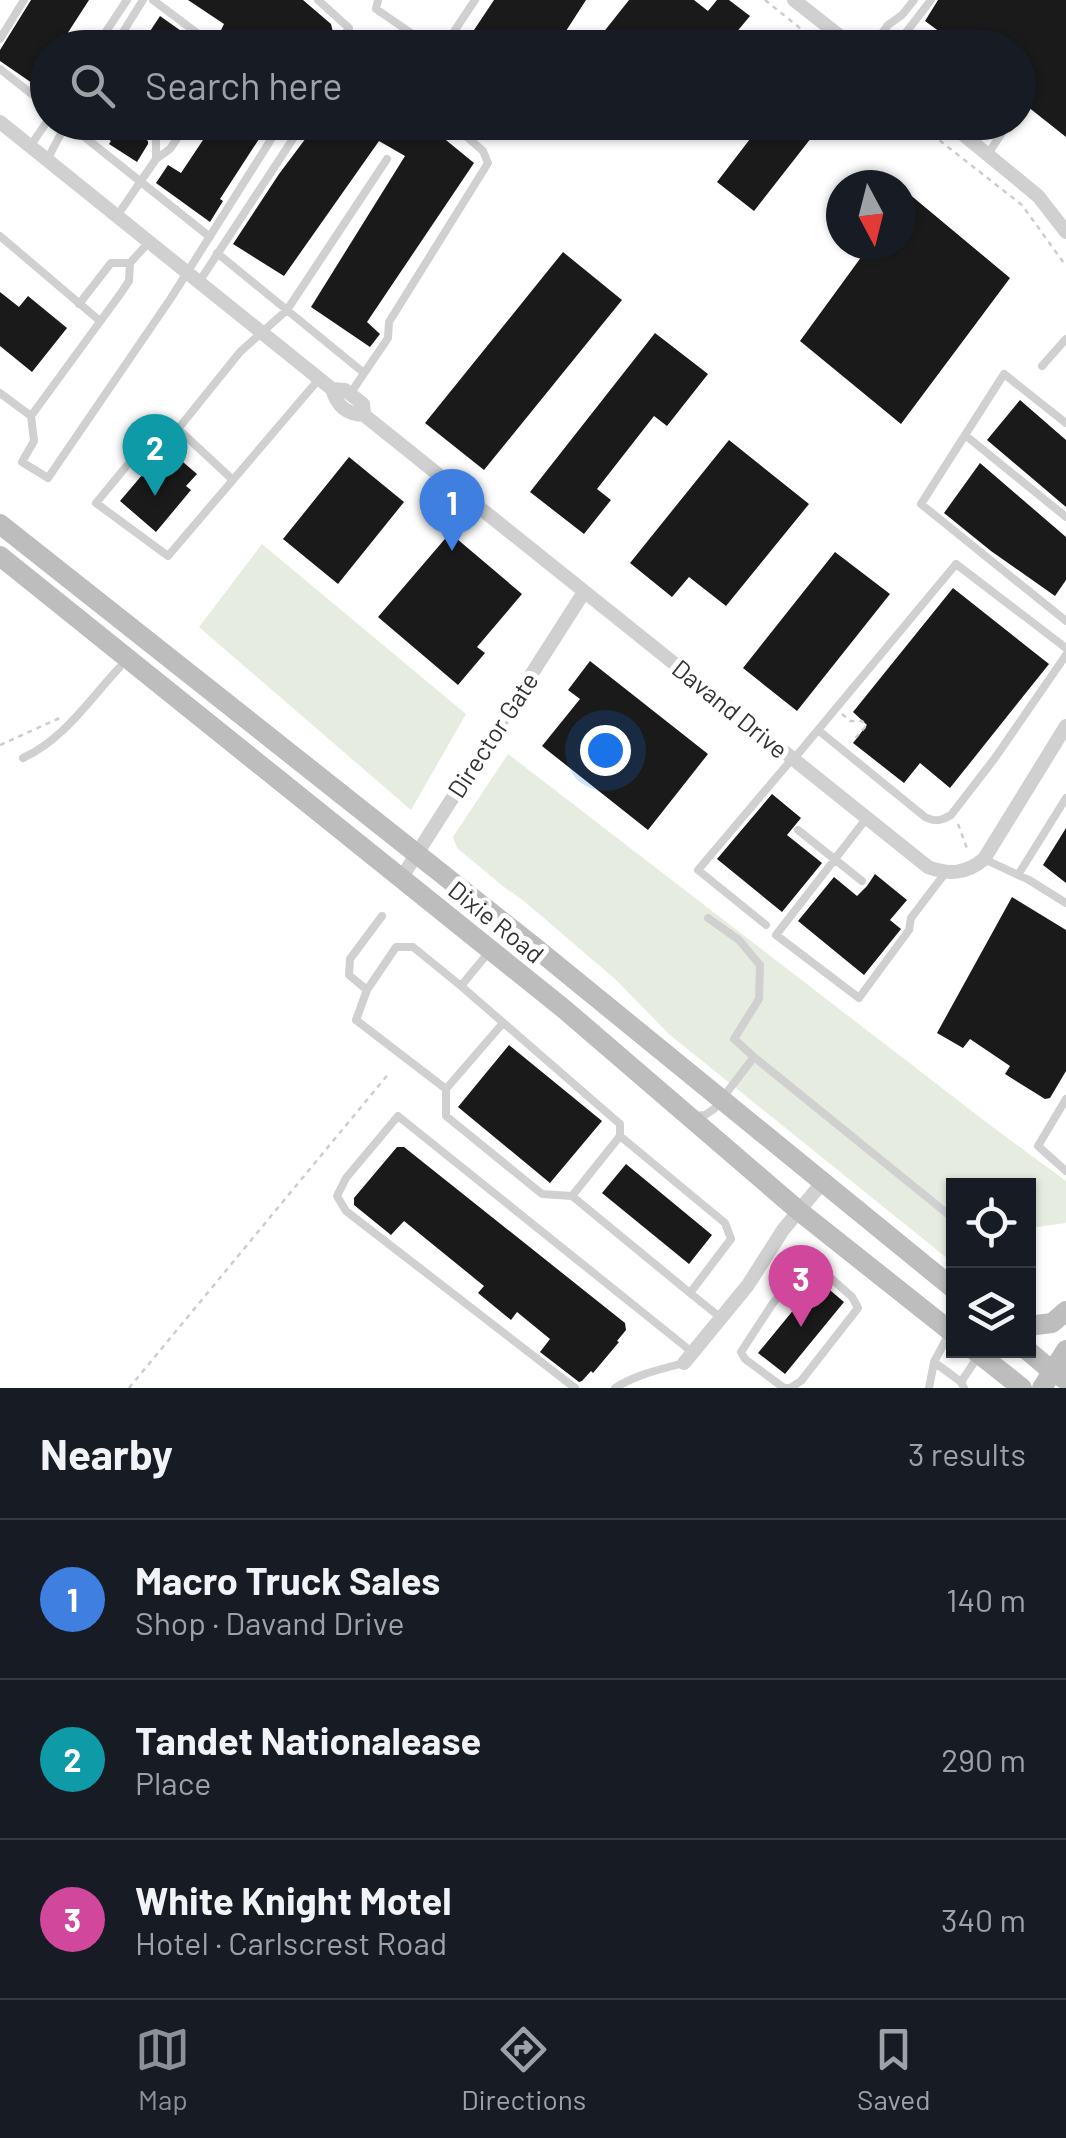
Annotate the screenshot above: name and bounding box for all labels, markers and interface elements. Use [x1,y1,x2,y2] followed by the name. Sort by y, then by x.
[30,30,1036,140] search box
[65,58,120,113] icon: search
[145,62,343,108] text: Search here
[826,170,916,260] north arrow
[122,414,188,496] pin: 2
[420,468,484,551] pin: 1
[667,653,794,764] street label: Davand Drive
[441,666,544,803] street label: Director Gate
[580,725,631,776] your location
[443,874,550,969] street label: Dixie Road
[946,1178,1036,1358] map controls
[946,1178,1036,1268] button: locate
[768,1244,834,1327] pin: 3
[946,1268,1036,1358] button: layers
[40,1428,173,1478] text: Nearby
[908,1434,1026,1472] text: 3 results
[135,1557,440,1603] text: Macro Truck Sales
[67,1580,78,1618] text: 1
[946,1580,1026,1618] text: 140 m
[135,1603,404,1641] text: Shop · Davand Drive
[135,1717,481,1763] text: Tandet Nationalease
[64,1740,81,1778] text: 2
[941,1740,1026,1778] text: 290 m
[135,1763,211,1801] text: Place
[135,1877,452,1923] text: White Knight Motel
[64,1900,81,1938] text: 3
[941,1900,1026,1938] text: 340 m
[135,1923,447,1961] text: Hotel · Carlscrest Road
[135,2022,190,2116] tab: Map
[461,2022,586,2116] tab: Directions
[857,2022,931,2116] tab: Saved

